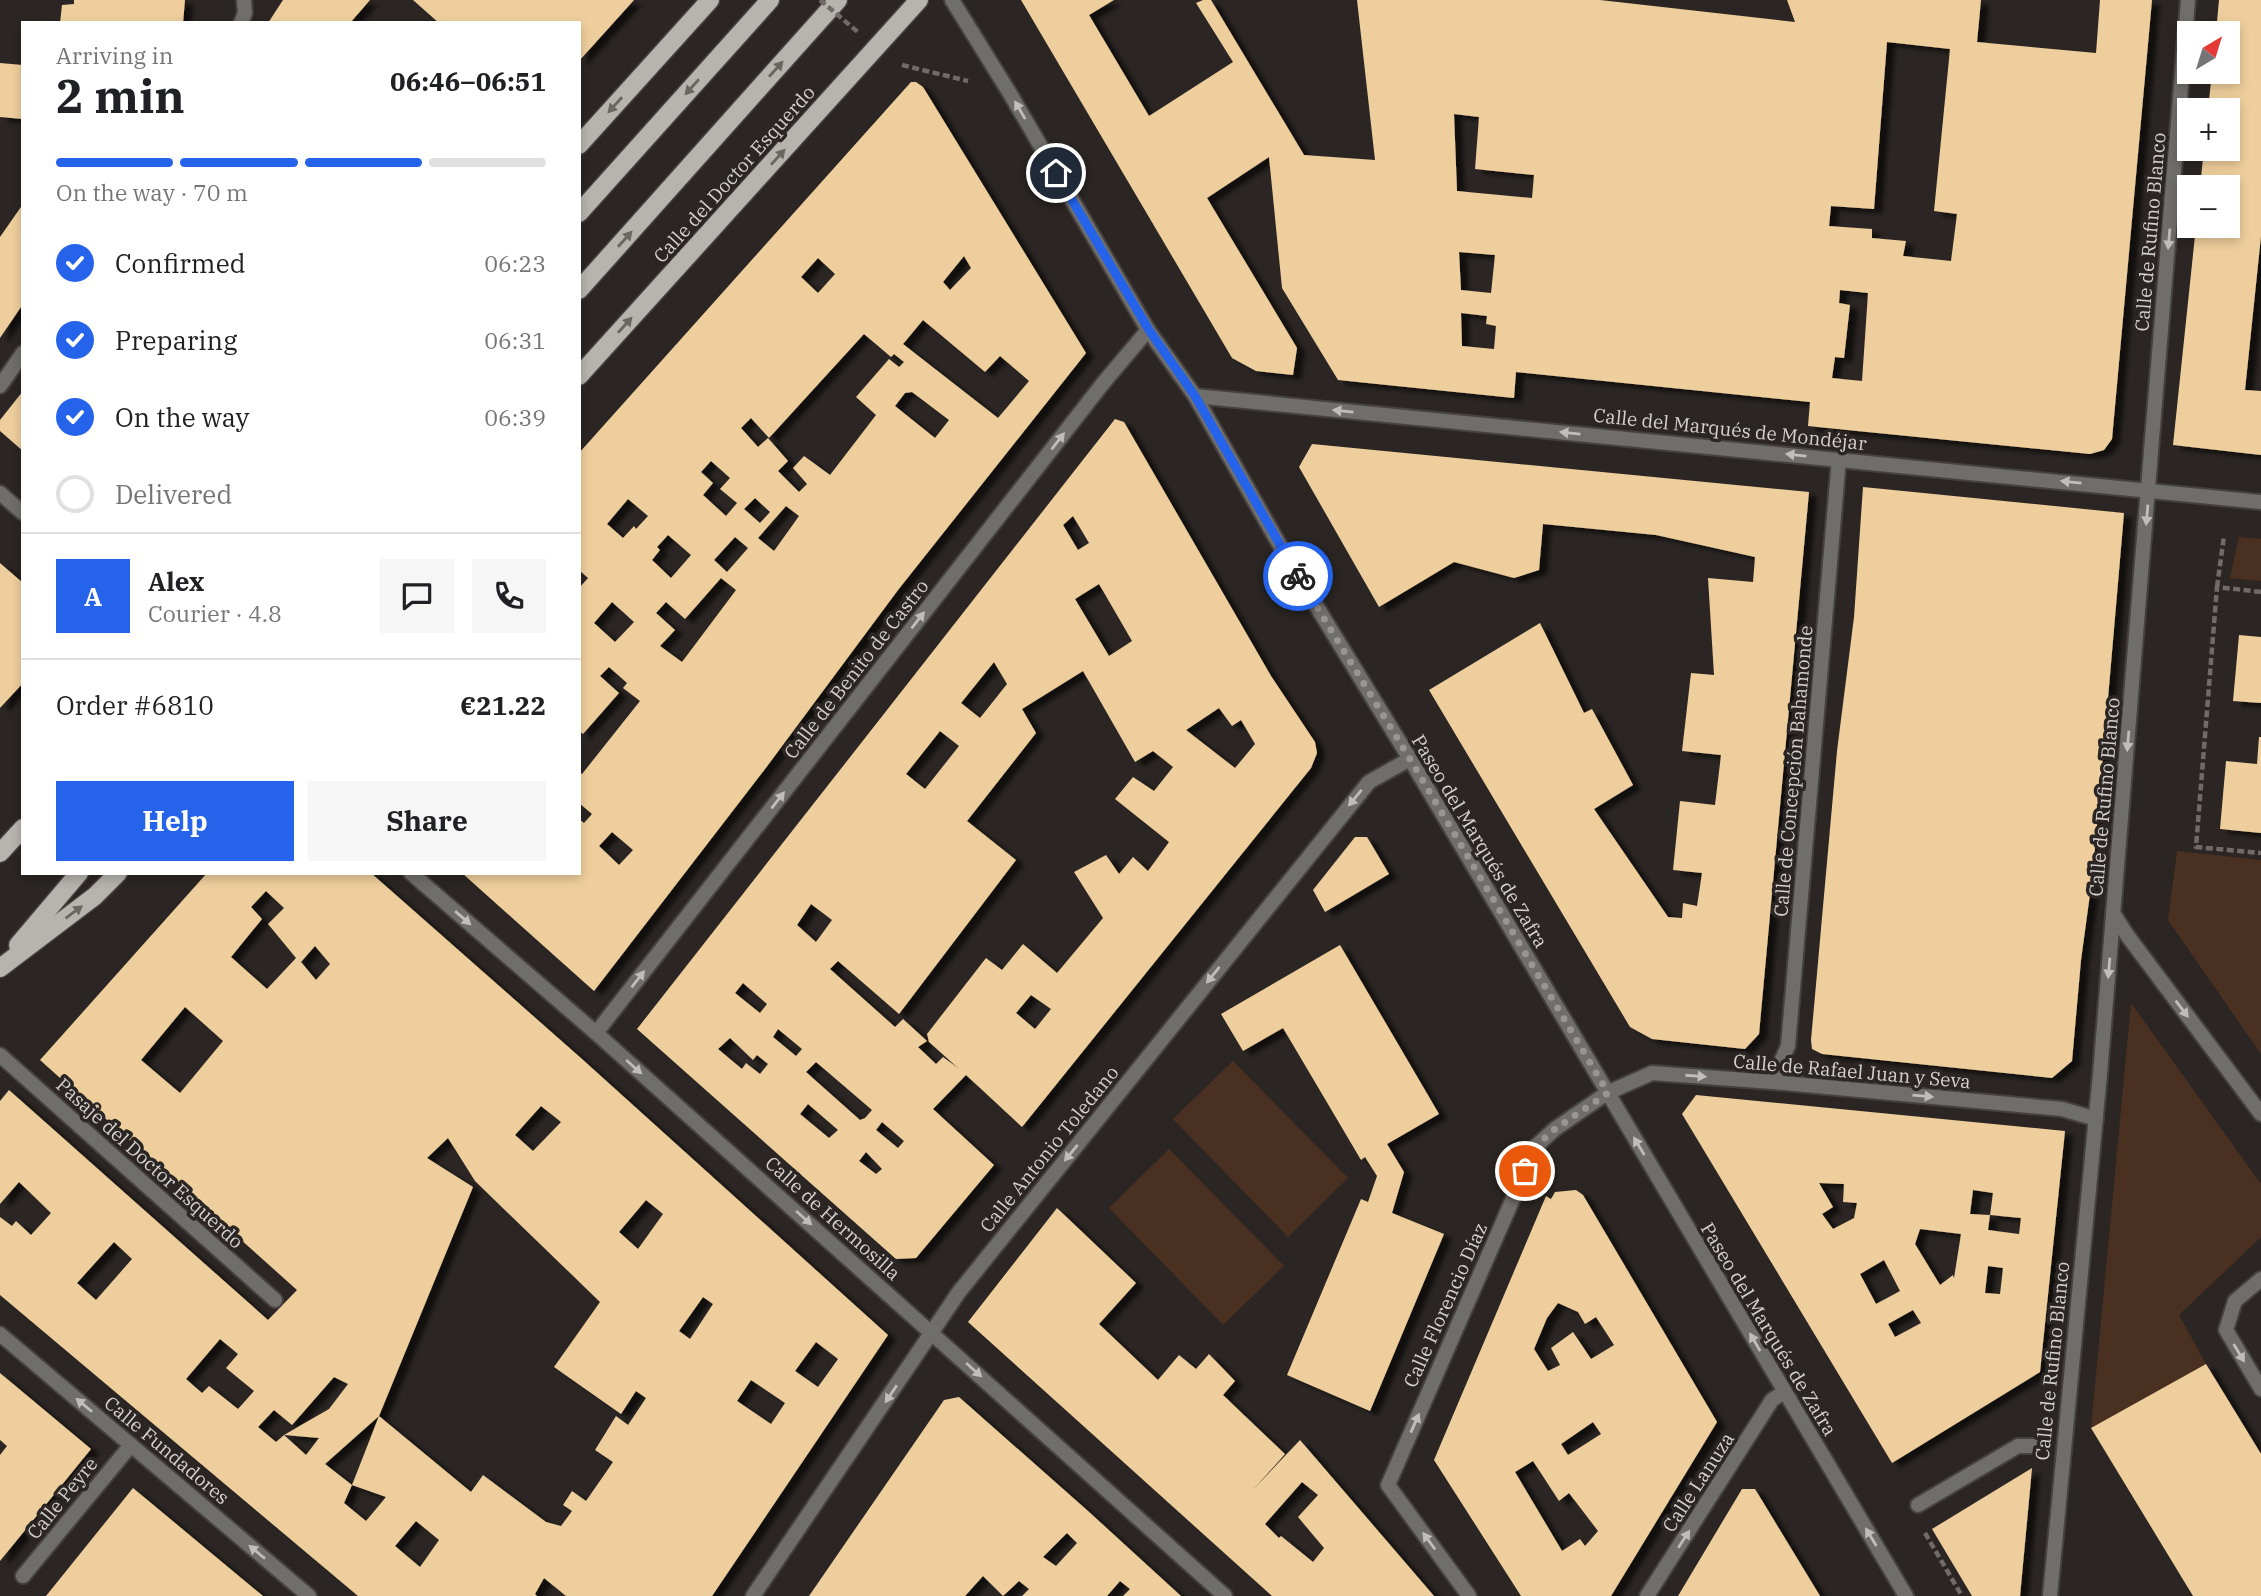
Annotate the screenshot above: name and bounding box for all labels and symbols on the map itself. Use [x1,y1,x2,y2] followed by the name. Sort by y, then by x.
[2177,21,2240,84] north arrow
[768,60,784,78] one-way arrow
[684,78,700,96] one-way arrow
[648,80,820,268] street label: Calle del Doctor Esquerdo
[607,96,623,114] one-way arrow
[1013,100,1026,119] one-way arrow
[2129,132,2171,332] street label: Calle de Rufino Blanco
[1026,143,1086,203] pin
[770,148,786,166] one-way arrow
[2163,228,2174,250] one-way arrow
[617,230,633,248] one-way arrow
[617,316,633,334] one-way arrow
[1592,403,1868,455] street label: Calle del Marqués de Mondéjar
[1332,405,1354,416] one-way arrow
[1558,427,1580,438] one-way arrow
[1051,432,1065,450] one-way arrow
[1785,449,1807,460] one-way arrow
[2060,477,2082,488] one-way arrow
[2141,504,2152,526] one-way arrow
[1263,541,1333,611] courier
[778,574,934,764] street label: Calle de Benito de Castro
[910,612,925,629] one-way arrow
[1768,624,1818,918] street label: Calle de Concepción Bahamonde
[2083,697,2125,897] street label: Calle de Rufino Blanco
[1407,730,1553,952] street label: Paseo del Marqués de Zafra
[2122,731,2133,753] one-way arrow
[1348,788,1363,806] one-way arrow
[770,791,785,809] one-way arrow
[65,905,83,919] one-way arrow
[454,910,471,925] one-way arrow
[2103,957,2114,979] one-way arrow
[1206,967,1221,984] one-way arrow
[630,970,644,988] one-way arrow
[2174,999,2189,1017] one-way arrow
[1732,1049,1972,1093] street label: Calle de Rafael Juan y Seva
[626,1059,643,1074] one-way arrow
[974,1061,1124,1237] street label: Calle Antonio Toledano
[1685,1071,1707,1082] one-way arrow
[51,1073,249,1253] street label: Pasaje del Doctor Esquerdo
[1912,1091,1934,1102] one-way arrow
[1633,1136,1645,1155] one-way arrow
[1495,1141,1555,1201] pin
[1063,1143,1078,1161] one-way arrow
[760,1151,906,1285] street label: Calle de Hermosilla
[795,1210,812,1226] one-way arrow
[1696,1218,1842,1440] street label: Paseo del Marqués de Zafra
[1398,1219,1492,1391] street label: Calle Florencio Díaz
[2030,1260,2074,1462] street label: Calle de Rufino Blanco
[1748,1332,1761,1351] one-way arrow
[2233,1343,2246,1362] one-way arrow
[965,1362,983,1378] one-way arrow
[884,1385,898,1403] one-way arrow
[100,1391,234,1509] street label: Calle Fundadores
[75,1397,93,1413] one-way arrow
[1410,1412,1421,1433] one-way arrow
[1657,1428,1739,1536] street label: Calle Lanuza
[22,1452,102,1544] street label: Calle Peyre
[1865,1528,1877,1547] one-way arrow
[1677,1529,1690,1548] one-way arrow
[1422,1532,1436,1550] one-way arrow
[249,1545,266,1560] one-way arrow

